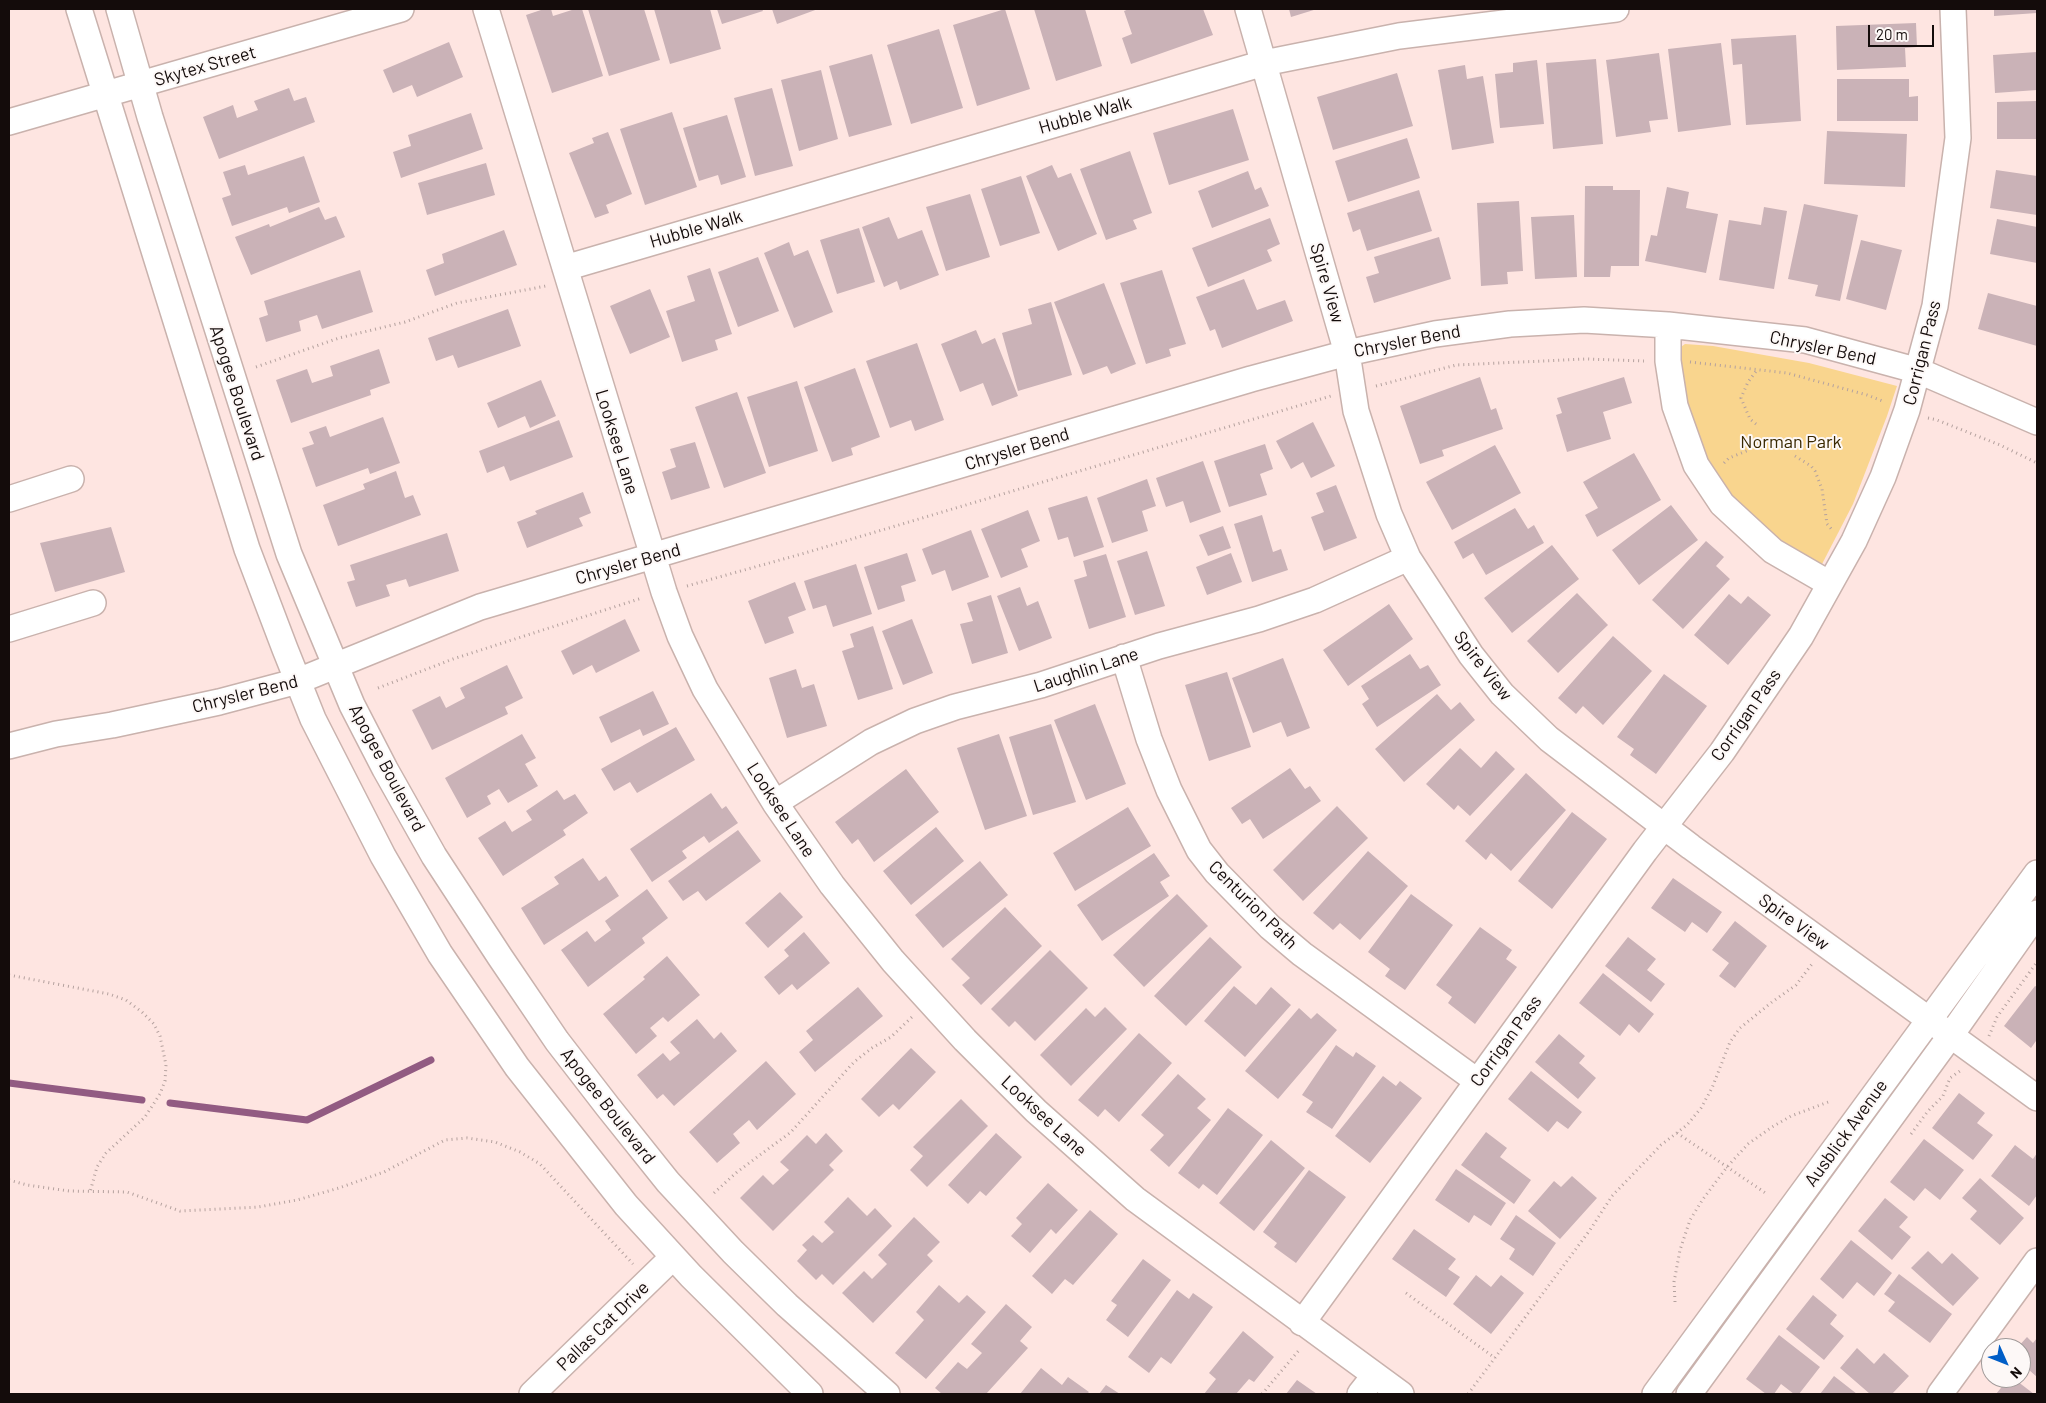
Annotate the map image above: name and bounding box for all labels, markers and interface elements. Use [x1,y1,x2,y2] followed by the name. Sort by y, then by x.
[1871,15,1937,47] scale bar
[1876,25,1908,43] text: 20 m
[152,41,258,91] street label: Skytex Street
[1036,91,1134,139] street label: Hubble Walk
[647,205,745,253] street label: Hubble Walk
[1305,241,1349,325] street label: Spire View
[1899,298,1945,408] street label: Corrigan Pass
[1352,320,1462,362] street label: Chrysler Bend
[205,323,269,463] street label: Apogee Boulevard
[1768,326,1878,370] street label: Chrysler Bend
[591,387,643,497] street label: Looksee Lane
[962,423,1072,475] street label: Chrysler Bend
[1740,431,1842,453] park label: Norman Park
[573,539,683,589] street label: Chrysler Bend
[1449,627,1517,705] street label: Spire View
[1031,643,1141,697] street label: Laughlin Lane
[1706,665,1786,765] street label: Corrigan Pass
[190,670,300,718] street label: Chrysler Bend
[344,701,430,835] street label: Apogee Boulevard
[742,758,820,862] street label: Looksee Lane
[1204,856,1302,954] street label: Centurion Path
[1754,889,1834,955] street label: Spire View
[1466,991,1546,1091] street label: Corrigan Pass
[556,1044,660,1168] street label: Apogee Boulevard
[997,1071,1091,1161] street label: Looksee Lane
[1800,1075,1892,1191] street label: Ausblick Avenue
[552,1277,654,1375] street label: Pallas Cat Drive
[1981,1338,2031,1388] north arrow
[2007,1364,2026,1382] text: N

